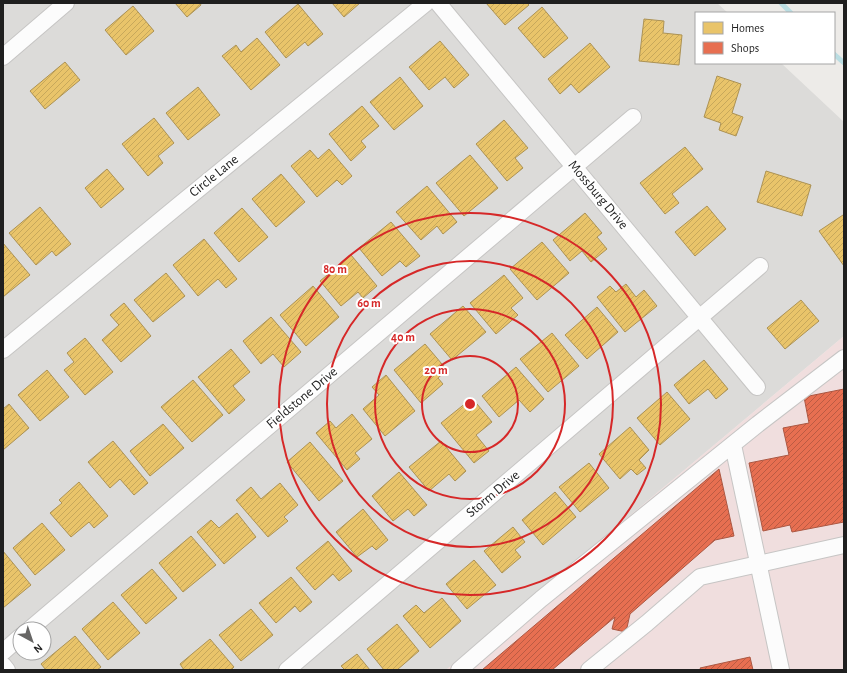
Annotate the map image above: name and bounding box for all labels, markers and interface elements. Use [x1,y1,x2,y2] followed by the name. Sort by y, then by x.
[695,12,835,64] legend
[731,22,764,34] text: Homes
[731,42,759,54] text: Shops
[187,152,241,200] street label: Circle Lane
[565,158,631,232] street label: Mossburg Drive
[323,263,347,275] text: 80 m
[357,297,381,309] text: 60 m
[391,331,415,343] text: 40 m
[264,364,340,432] street label: Fieldstone Drive
[424,364,448,376] text: 20 m
[463,397,477,411] centre of rings
[464,468,522,520] street label: Storm Drive
[12,621,52,661] north arrow
[32,642,45,655] text: N

